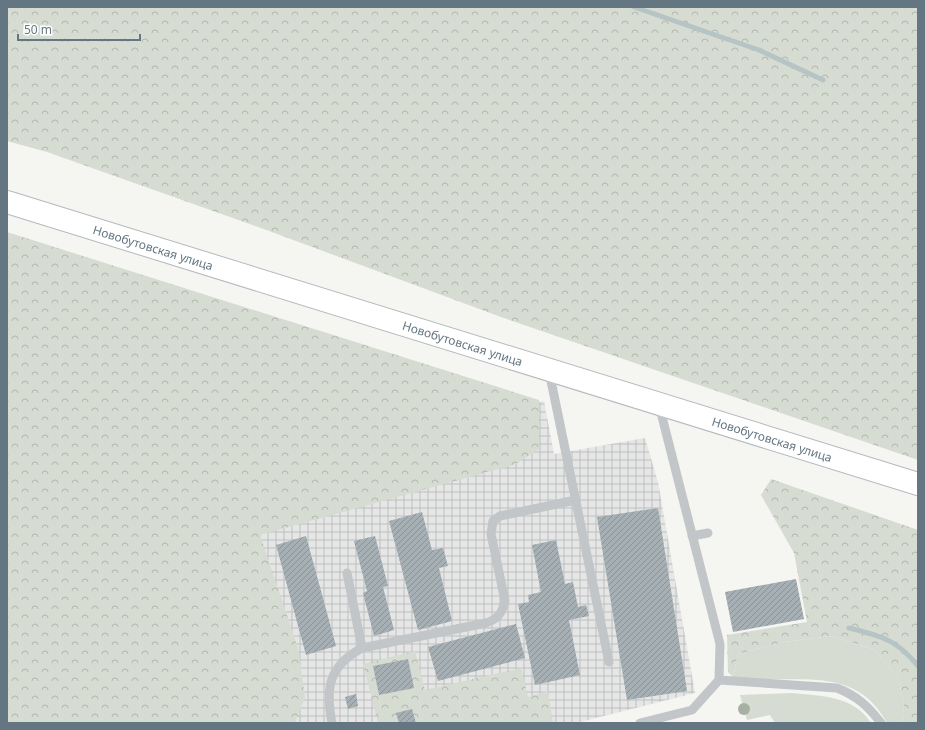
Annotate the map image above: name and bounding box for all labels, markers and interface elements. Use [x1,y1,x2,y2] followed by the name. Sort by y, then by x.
[18,16,140,42] scale bar
[24,21,52,38] text: 50 m
[91,221,215,274] street label: Новобутовская улица
[400,316,525,370] street label: Новобутовская улица
[710,412,834,465] street label: Новобутовская улица

